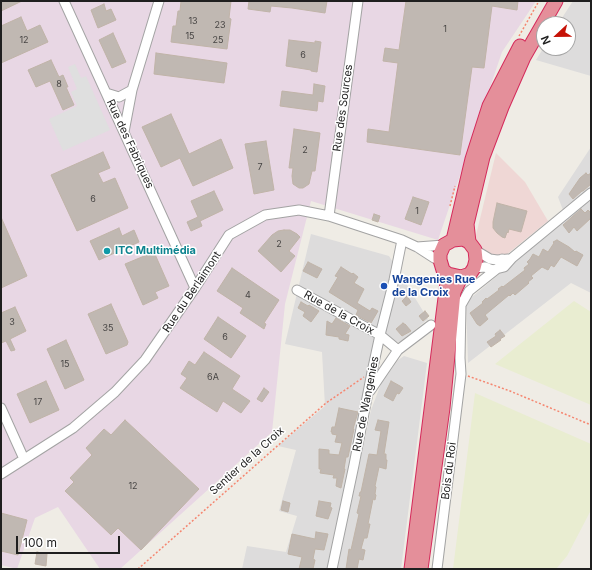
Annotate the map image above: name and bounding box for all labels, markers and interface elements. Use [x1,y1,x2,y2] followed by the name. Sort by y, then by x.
[188,16,198,26] house number: 13
[536,16,576,56] north arrow
[214,20,226,30] house number: 23
[443,24,447,34] house number: 1
[185,31,195,41] house number: 15
[538,34,554,47] text: N
[19,35,29,45] house number: 12
[213,35,223,45] house number: 25
[300,50,306,60] house number: 6
[330,64,356,152] street label: Rue des Sources
[56,79,62,89] house number: 8
[104,97,156,191] street label: Rue des Fabriques
[302,145,308,155] house number: 2
[257,162,263,172] house number: 7
[90,194,96,204] house number: 6
[415,206,419,216] house number: 1
[276,239,282,249] house number: 2
[115,244,196,258] place label: ITC Multimédia
[102,246,112,256] marker: ITC Multimédia
[160,249,224,335] street label: Rue du Berlaimont
[392,273,475,299] place label: Wangenies Rue de la Croix
[379,281,389,291] marker: Wangenies Rue de la Croix
[301,288,377,338] street label: Rue de la Croix
[245,290,251,300] house number: 4
[9,317,15,327] house number: 3
[102,323,114,333] house number: 35
[222,332,228,342] house number: 6
[350,355,382,453] street label: Rue de Wangenies
[60,359,70,369] house number: 15
[207,372,219,382] house number: 6A
[34,397,42,407] house number: 17
[207,424,287,498] street label: Sentier de la Croix
[439,441,459,501] street label: Bois du Roi
[128,481,138,491] house number: 12
[18,528,122,554] scale bar
[23,535,57,550] text: 100 m

